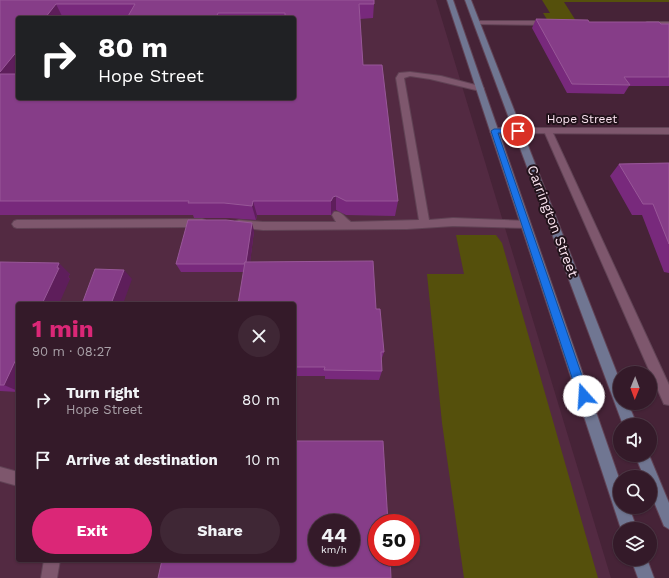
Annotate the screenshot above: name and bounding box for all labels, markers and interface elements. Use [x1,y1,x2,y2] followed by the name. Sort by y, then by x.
[98,31,168,64] text: 80 m
[32,32,84,84] icon: right
[98,65,204,86] text: Hope Street
[547,112,617,126] street label: Hope Street
[501,114,535,148] pin
[507,120,529,142] icon: arrive
[524,163,582,279] street label: Carrington Street
[32,315,94,343] text: 1 min
[238,315,280,357] button: close
[32,344,111,359] text: 90 m · 08:27
[613,366,657,410] north arrow
[613,366,657,566] map controls
[563,375,605,417] position arrow
[66,384,139,402] text: Turn right
[32,389,54,411] icon: right
[242,391,280,409] text: 80 m
[66,402,142,417] text: Hope Street
[613,418,657,462] button: sound
[32,449,54,471] icon: arrive
[66,451,218,469] text: Arrive at destination
[245,451,280,469] text: 10 m
[613,470,657,514] button: search
[32,508,152,554] button: Exit
[160,508,280,554] button: Share
[368,514,420,566] speed limit sign: 50
[613,522,657,566] button: layers
[321,523,347,547] text: 44
[321,544,347,555] text: km/h

